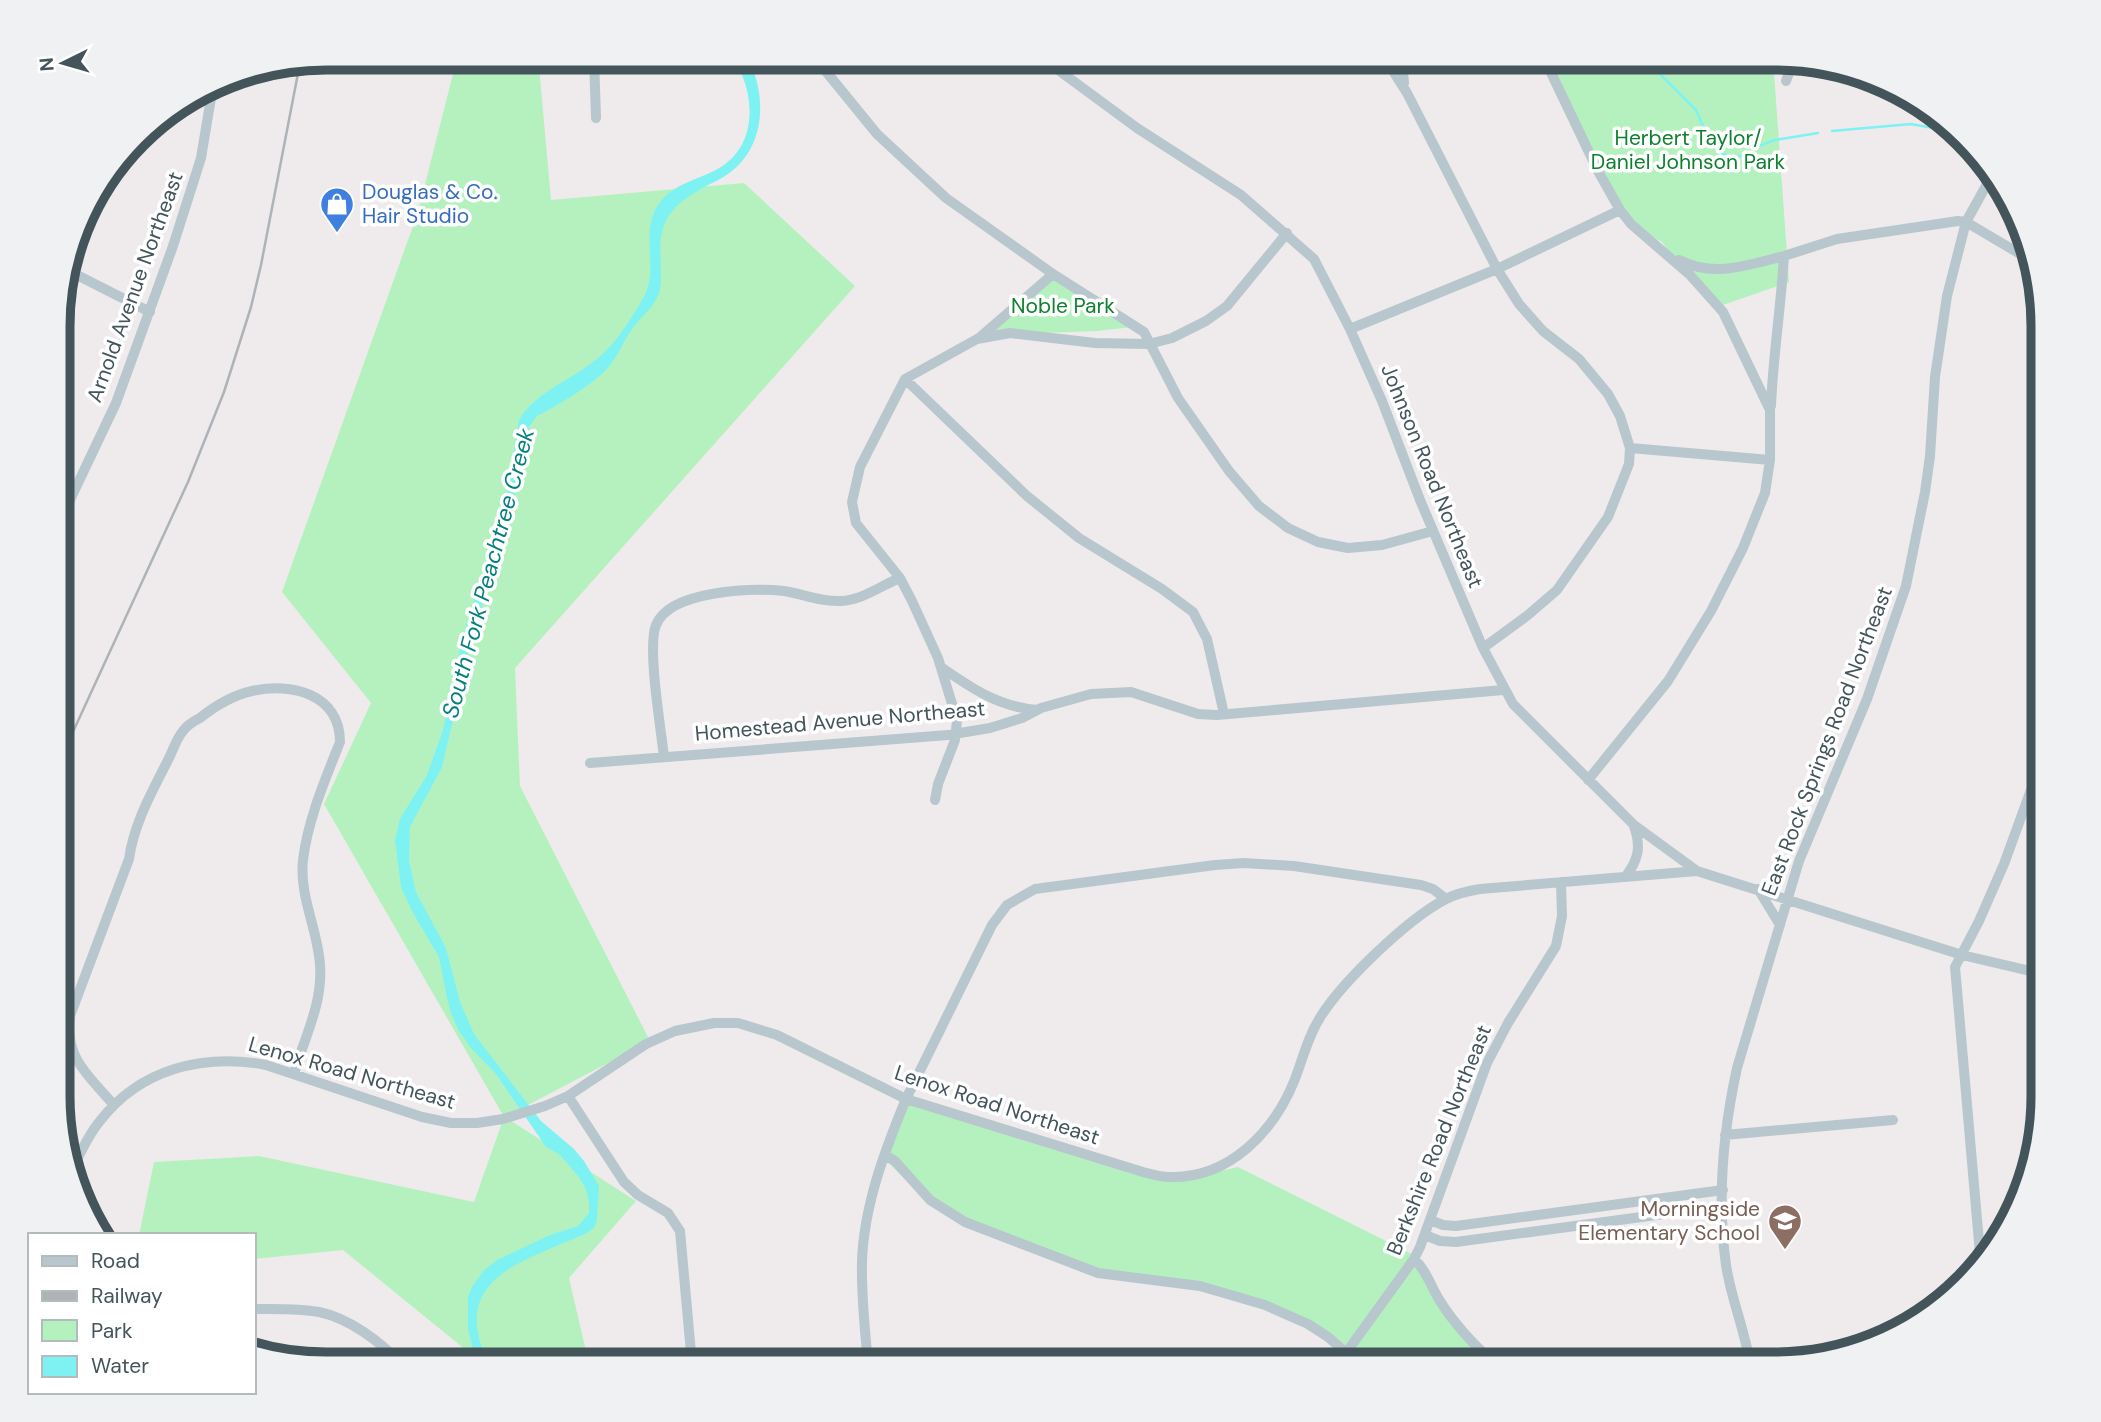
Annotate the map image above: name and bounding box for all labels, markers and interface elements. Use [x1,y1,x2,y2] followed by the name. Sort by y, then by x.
[28,28,98,98] north arrow
[34,56,60,72] text: N
[1591,124,1786,176] park label: Herbert Taylor/ Daniel Johnson Park
[80,168,190,406] street label: Arnold Avenue Northeast
[362,178,498,230] place label: Douglas & Co. Hair Studio
[318,185,356,234] shop icon: Douglas & Co. Hair Studio
[1011,292,1115,320] park label: Noble Park
[1374,360,1490,592] street label: Johnson Road Northeast
[435,425,541,721] water label: South Fork Peachtree Creek
[1755,582,1899,900] street label: East Rock Springs Road Northeast
[694,694,986,748] street label: Homestead Avenue Northeast
[1380,1021,1498,1259] street label: Berkshire Road Northeast
[245,1030,459,1116] street label: Lenox Road Northeast
[891,1059,1103,1151] street label: Lenox Road Northeast
[1578,1195,1760,1247] place label: Morningside Elementary School
[1766,1202,1804,1251] school or university icon: Morningside Elementary School
[28,1233,256,1394] legend
[91,1247,140,1275] text: Road
[91,1282,163,1310] text: Railway
[91,1317,133,1345] text: Park
[91,1352,149,1380] text: Water

